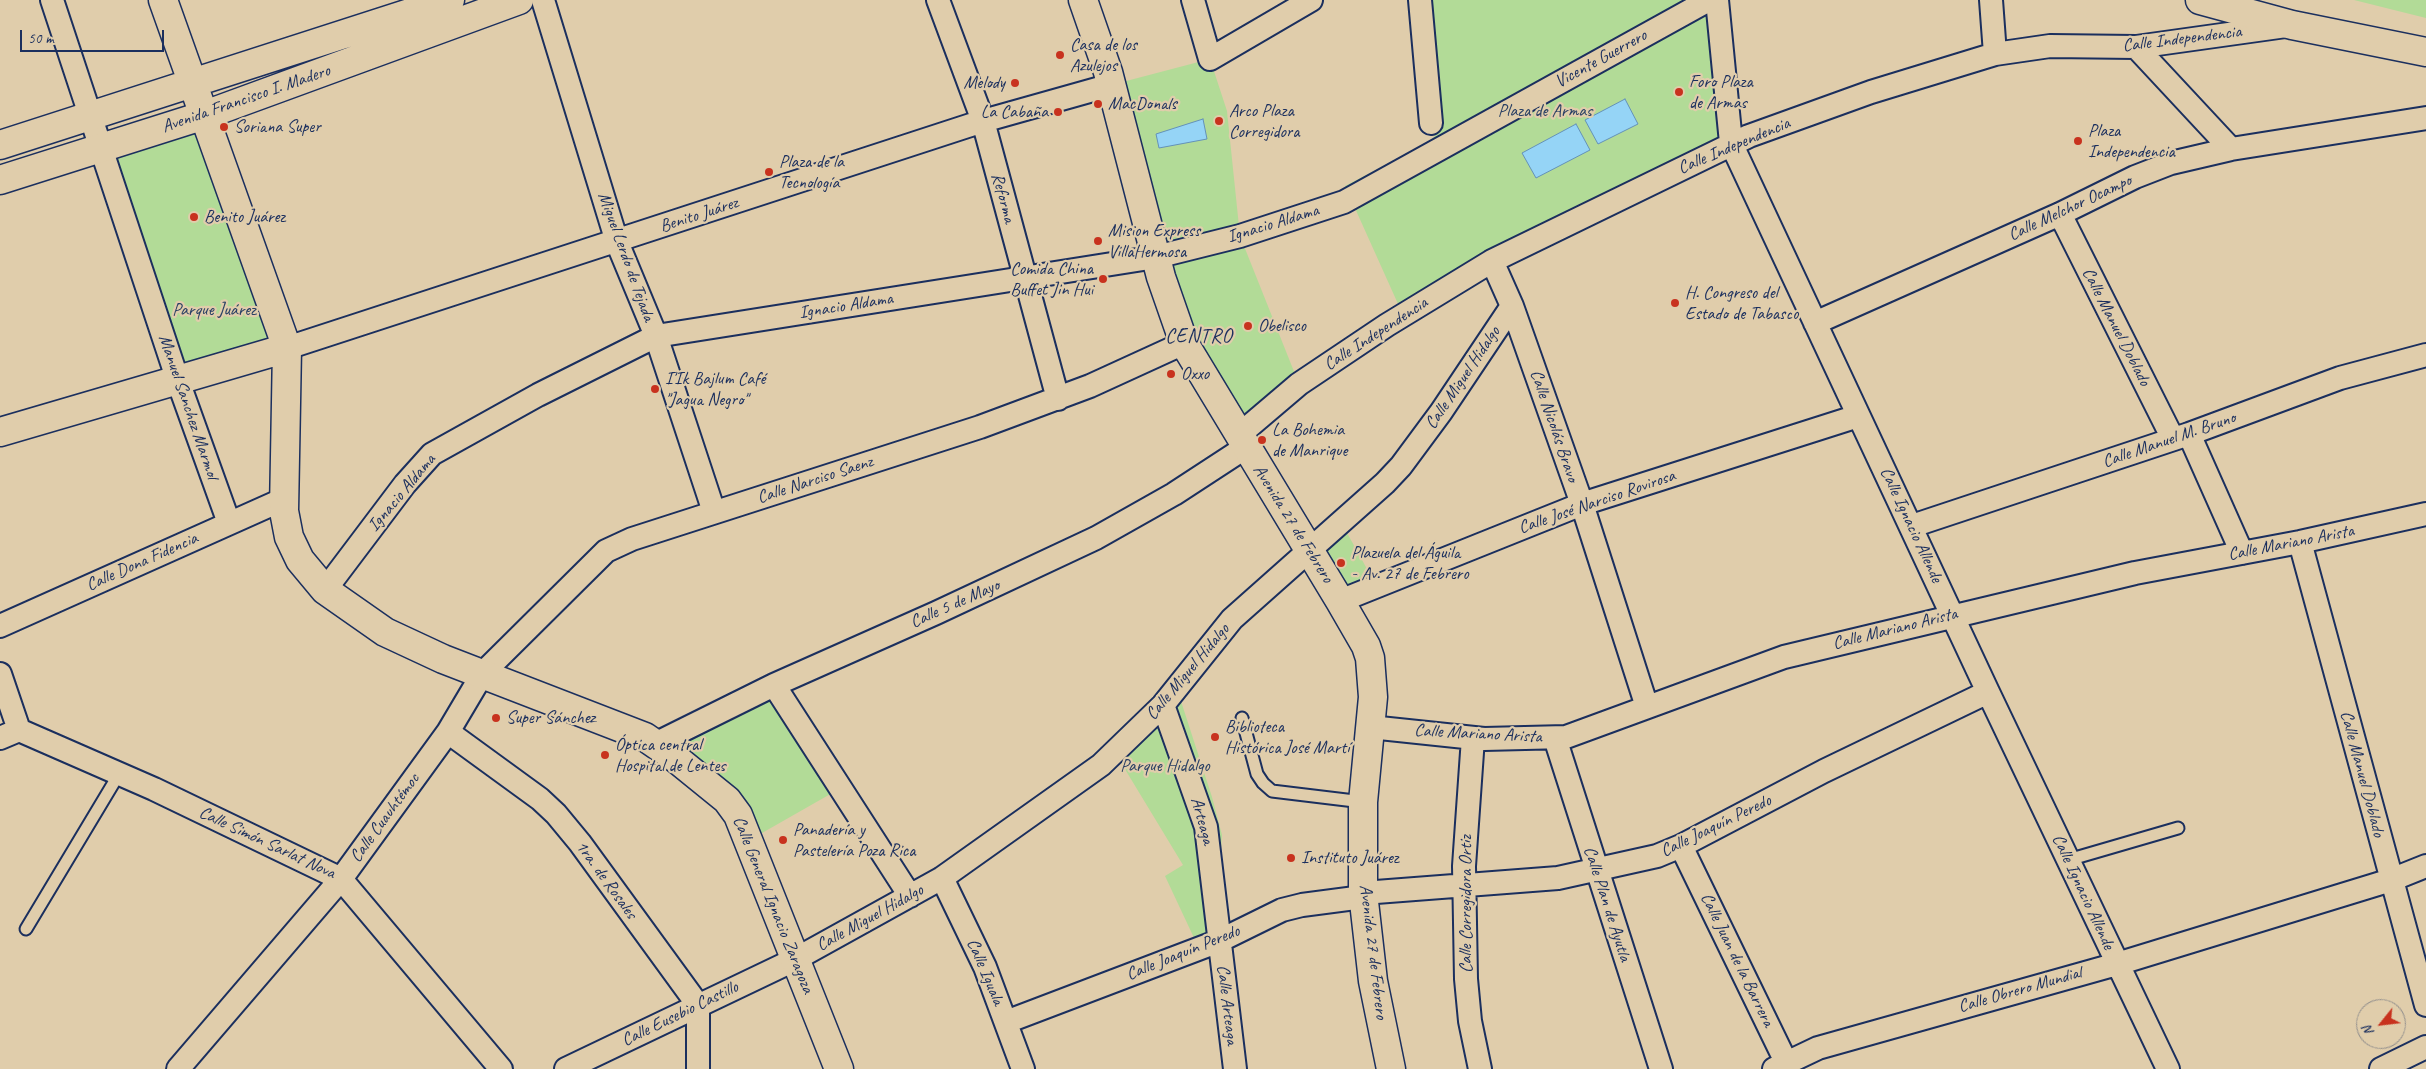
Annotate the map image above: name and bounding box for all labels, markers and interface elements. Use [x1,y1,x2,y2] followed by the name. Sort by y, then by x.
[22,20,166,52] scale bar
[2121,21,2243,57] street label: Calle Independencia
[1551,25,1651,93] street label: Vicente Guerrero
[28,29,54,48] text: 50 m
[1070,34,1137,76] place label: Casa de los Azulejos
[1054,49,1066,61] marker: Casa de los Azulejos
[159,60,333,138] street label: Avenida Francisco I. Madero
[1689,71,1753,114] place label: Foro Plaza de Armas
[963,72,1005,94] place label: Melody
[1009,77,1021,89] marker: Melody
[1673,86,1685,98] marker: Foro Plaza de Armas
[1108,93,1177,115] place label: MacDonals
[1092,98,1104,110] marker: MacDonals
[1229,100,1300,142] place label: Arco Plaza Corregidora
[1498,100,1592,122] park label: Plaza de Armas
[981,101,1048,123] place label: La Cabaña
[1052,106,1064,118] marker: La Cabaña
[1675,113,1793,179] street label: Calle Independencia
[1213,115,1225,127] marker: Arco Plaza Corregidora
[234,116,321,138] place label: Soriana Super
[2088,120,2175,162] place label: Plaza Independencia
[218,121,230,133] marker: Soriana Super
[2072,135,2084,147] marker: Plaza Independencia
[779,151,844,193] place label: Plaza de la Tecnología
[763,166,775,178] marker: Plaza de la Tecnología
[2005,170,2135,246] street label: Calle Melchor Ocampo
[986,171,1020,225] street label: Reforma
[593,190,659,324] street label: Miguel Lerdo de Tejada
[657,192,741,238] street label: Benito Juárez
[1225,200,1321,248] street label: Ignacio Aldama
[204,206,285,228] place label: Benito Juárez
[188,211,200,223] marker: Benito Juárez
[1108,220,1200,262] place label: Mision Express VillaHermosa
[1092,235,1104,247] marker: Mision Express VillaHermosa
[1010,258,1093,300] place label: Comida China Buffet Jin Hui
[2077,264,2155,390] street label: Calle Manuel Doblado
[1097,273,1109,285] marker: Comida China Buffet Jin Hui
[1685,282,1798,324] place label: H. Congreso del Estado de Tabasco
[798,288,894,324] street label: Ignacio Aldama
[1320,292,1432,376] street label: Calle Independencia
[1669,297,1681,309] marker: H. Congreso del Estado de Tabasco
[172,299,256,321] park label: Parque Juárez
[1258,315,1306,337] place label: Obelisco
[1242,320,1254,332] marker: Obelisco
[1421,323,1505,433] street label: Calle Miguel Hidalgo
[1165,325,1233,349] district label: CENTRO
[153,332,223,482] street label: Manuel Sanchez Marmol
[1181,363,1209,385] place label: Oxxo
[1525,367,1583,485] street label: Calle Nicolás Bravo
[665,368,765,410] place label: I'Ik Bajlum Café "Jagua Negro"
[1165,368,1177,380] marker: Oxxo
[649,383,661,395] marker: I'Ik Bajlum Café "Jagua Negro"
[2100,407,2238,473] street label: Calle Manuel M. Bruno
[1272,419,1347,462] place label: La Bohemia de Manrique
[1256,434,1268,446] marker: La Bohemia de Manrique
[363,450,441,536] street label: Ignacio Aldama
[754,451,876,509] street label: Calle Narciso Saenz
[1248,461,1338,587] street label: Avenida 27 de Febrero
[1875,464,1947,586] street label: Calle Ignacio Allende
[1516,465,1678,539] street label: Calle José Narciso Rovirosa
[2226,520,2356,566] street label: Calle Mariano Arista
[83,528,201,596] street label: Calle Dona Fidencia
[1351,542,1469,584] place label: Plazuela del Águila - Av. 27 de Febrero
[1335,557,1347,569] marker: Plazuela del Águila - Av. 27 de Febrero
[907,575,1003,633] street label: Calle 5 de Mayo
[1830,603,1960,655] street label: Calle Mariano Arista
[1141,619,1235,725] street label: Calle Miguel Hidalgo
[506,707,595,729] place label: Super Sánchez
[2335,708,2389,840] street label: Calle Manuel Doblado
[490,712,502,724] marker: Super Sánchez
[1225,716,1350,759] place label: Biblioteca Histórica José Martí
[1414,720,1542,748] street label: Calle Mariano Arista
[1209,731,1221,743] marker: Biblioteca Histórica José Martí
[615,734,725,776] place label: Óptica central Hospital de Lentes
[599,749,611,761] marker: Óptica central Hospital de Lentes
[1120,755,1210,777] park label: Parque Hidalgo
[345,769,425,867] street label: Calle Cuauhtémoc
[1657,790,1775,862] street label: Calle Joaquín Peredo
[1185,795,1219,847] street label: Arteaga
[195,802,339,884] street label: Calle Simón Sarlat Nova
[727,813,819,997] street label: Calle General Ignacio Zaragoza
[793,819,915,862] place label: Panadería y Pastelería Poza Rica
[2047,831,2119,953] street label: Calle Ignacio Allende
[777,834,789,846] marker: Panadería y Pastelería Poza Rica
[1455,835,1477,973] street label: Calle Corregidora Ortiz
[570,837,642,923] street label: 1ra. de Rosales
[1578,844,1636,964] street label: Calle Plan de Ayutla
[1301,847,1399,869] place label: Instituto Juárez
[1285,852,1297,864] marker: Instituto Juárez
[813,880,927,956] street label: Calle Miguel Hidalgo
[1354,883,1392,1021] street label: Avenida 27 de Febrero
[1695,889,1779,1031] street label: Calle Juan de la Barrera
[1123,920,1243,986] street label: Calle Joaquín Peredo
[961,935,1009,1009] street label: Calle Iguala
[1956,962,2084,1018] street label: Calle Obrero Mundial
[1211,964,1243,1046] street label: Calle Arteaga
[618,976,742,1052] street label: Calle Eusebio Castillo
[2356,999,2406,1049] north arrow
[2359,1023,2378,1039] text: N

